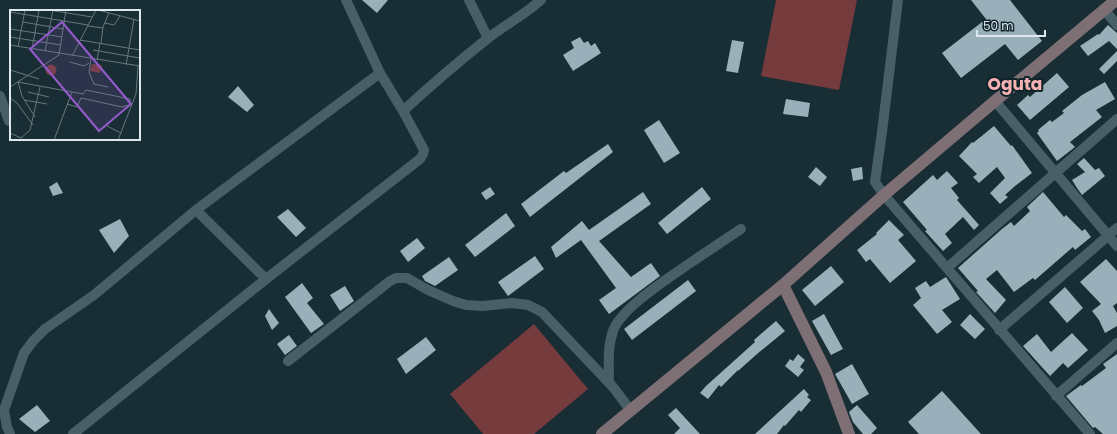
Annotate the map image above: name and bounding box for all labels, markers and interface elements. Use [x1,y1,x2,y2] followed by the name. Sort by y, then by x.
[10,10,140,140] inset map
[977,12,1045,38] scale bar
[983,17,1014,34] text: 50 m
[988,72,1042,96] district label: Oguta

